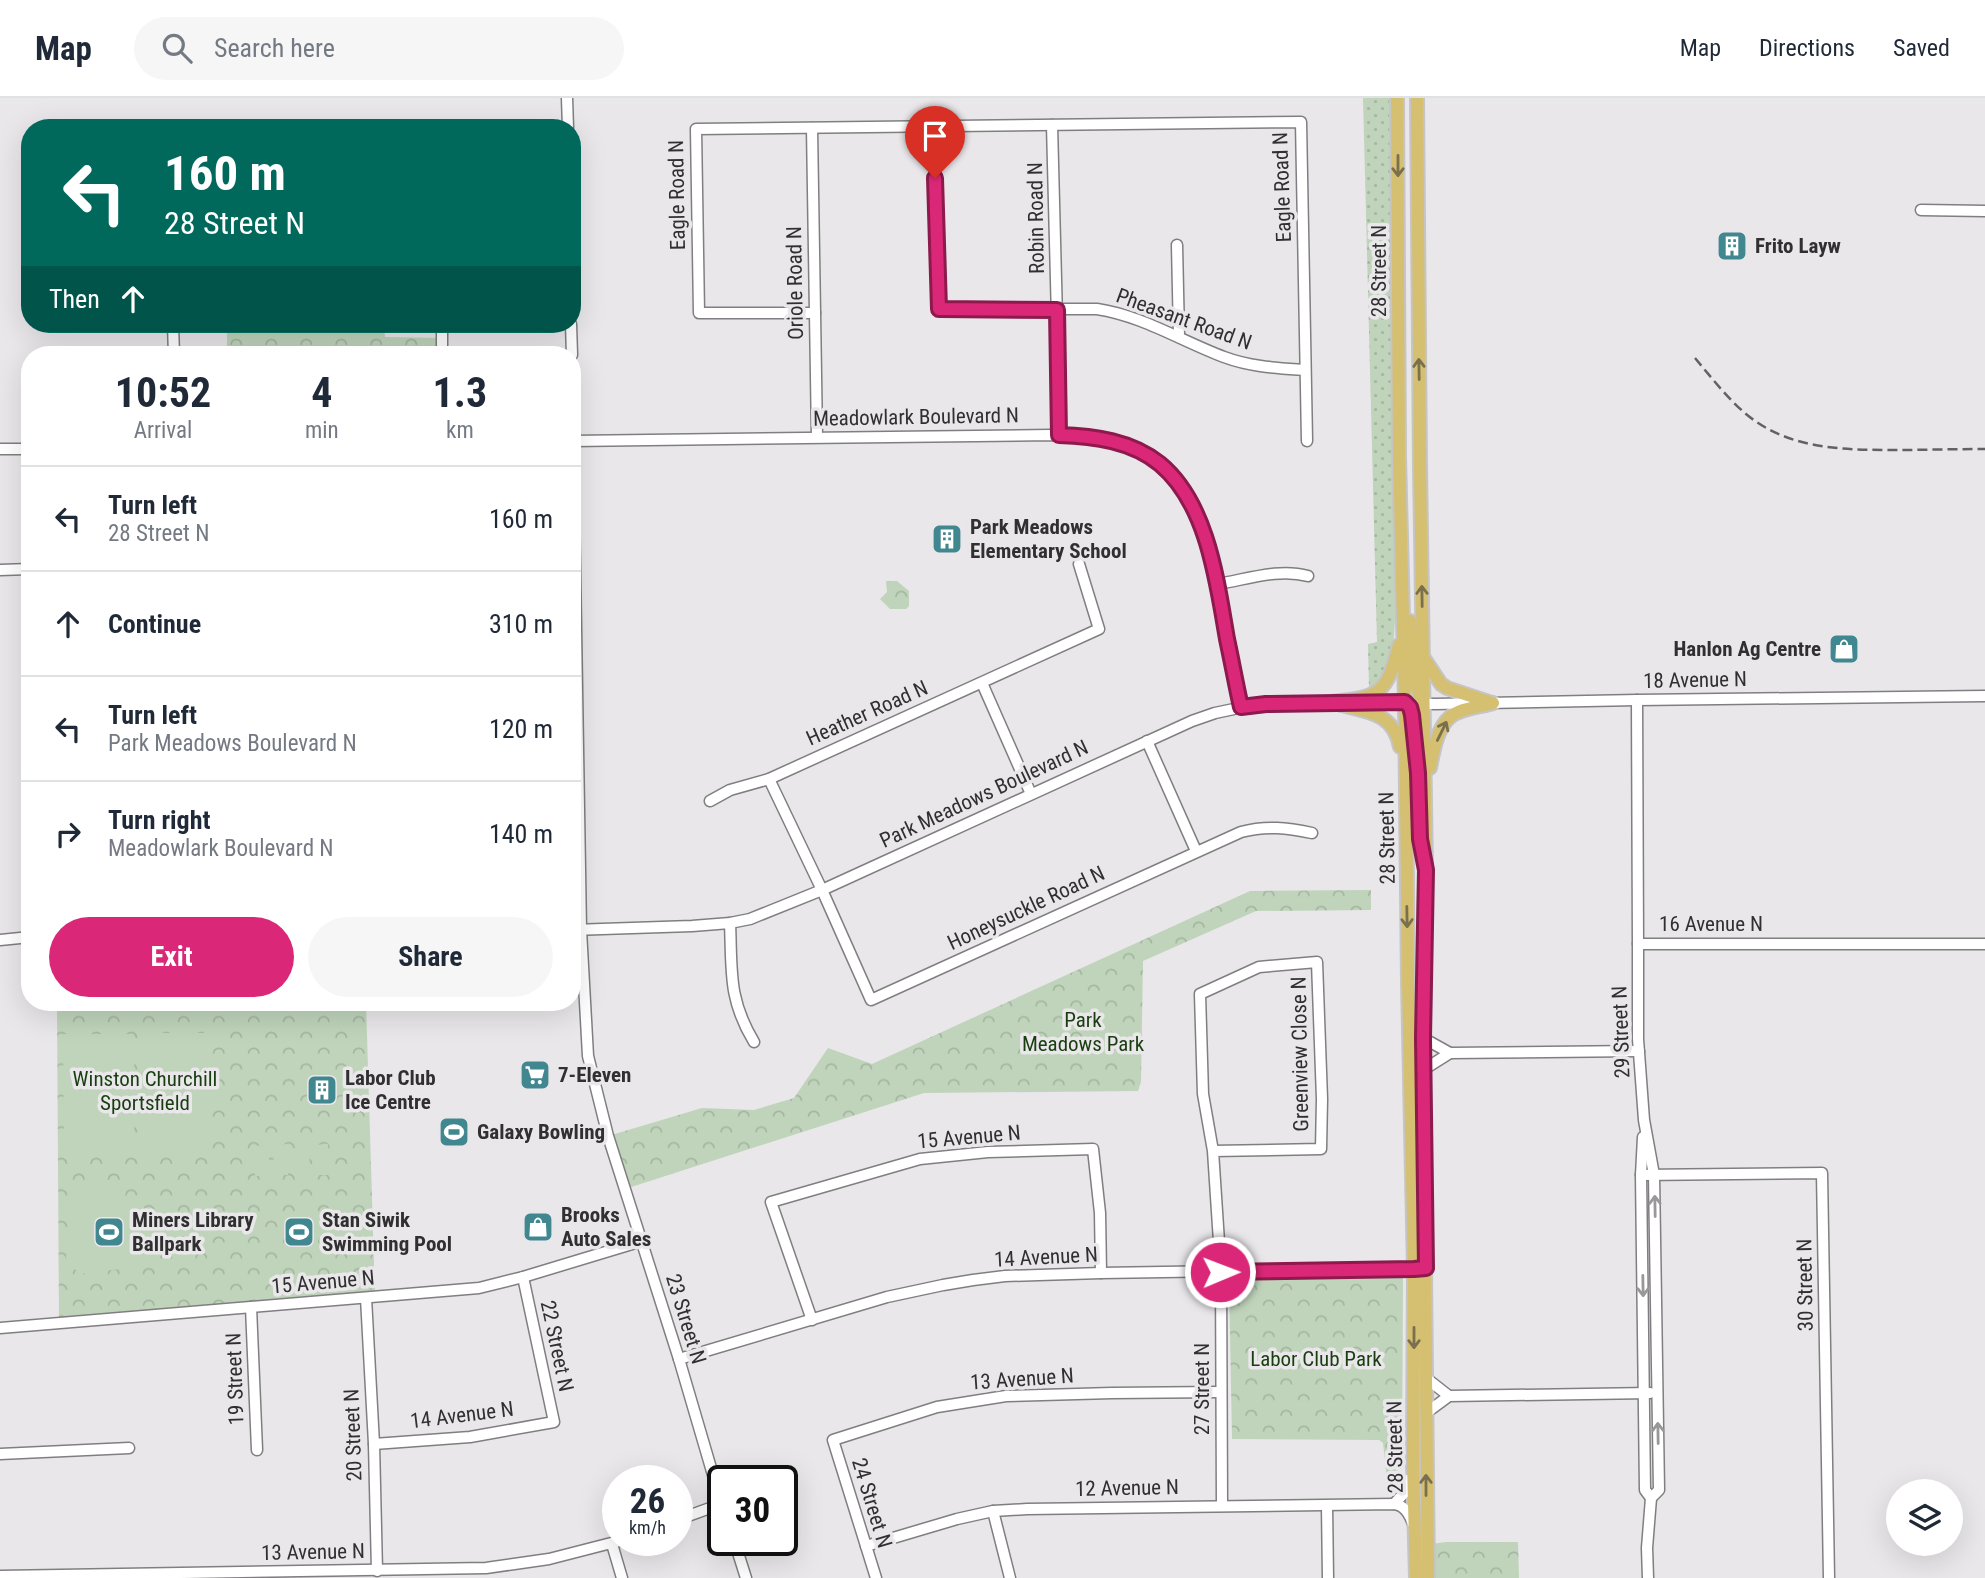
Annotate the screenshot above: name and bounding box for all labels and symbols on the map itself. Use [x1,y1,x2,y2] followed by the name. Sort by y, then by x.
[905,106,965,178] pin
[1268,131,1296,243] street label: Eagle Road N
[664,140,690,250] street label: Eagle Road N
[1391,154,1405,177] one-way arrow
[1023,162,1049,274] street label: Robin Road N
[1367,225,1391,317] street label: 28 Street N
[782,226,808,340] street label: Oriole Road N
[1715,229,1749,263] building icon: Frito Layw
[1755,234,1841,258] place label: Frito Layw
[1113,283,1255,355] street label: Pheasant Road N
[1413,358,1426,381] one-way arrow
[813,403,1019,431] street label: Meadowlark Boulevard N
[970,515,1127,563] place label: Park Meadows Elementary School
[930,522,964,556] building icon: Park Meadows Elementary School
[1415,585,1429,608] one-way arrow
[1827,632,1861,666] shop icon: Hanlon Ag Centre
[1673,637,1821,661] place label: Hanlon Ag Centre
[1643,667,1747,693] street label: 18 Avenue N
[803,676,931,750] street label: Heather Road N
[1436,721,1449,742] one-way arrow
[876,735,1092,853] street label: Park Meadows Boulevard N
[1374,792,1400,884] street label: 28 Street N
[944,861,1108,955] street label: Honeysuckle Road N
[1400,905,1414,928] one-way arrow
[1659,912,1763,936] street label: 16 Avenue N
[1287,976,1313,1132] street label: Greenview Close N
[1607,985,1635,1079] street label: 29 Street N
[1022,1008,1145,1056] park label: Park Meadows Park
[518,1058,552,1092] supermarket icon: 7-Eleven
[558,1063,631,1087] place label: 7-Eleven
[345,1066,436,1114] place label: Labor Club Ice Centre
[73,1067,217,1115] park label: Winston Churchill Sportsfield
[305,1073,339,1107] building icon: Labor Club Ice Centre
[437,1115,471,1149] sports icon: Galaxy Bowling
[477,1120,605,1144] place label: Galaxy Bowling
[916,1121,1022,1153] street label: 15 Avenue N
[1648,1195,1661,1218] one-way arrow
[561,1203,651,1251] place label: Brooks Auto Sales
[132,1208,254,1256] place label: Miners Library Ballpark
[322,1208,452,1256] place label: Stan Siwik Swimming Pool
[521,1210,555,1244] shop icon: Brooks Auto Sales
[92,1215,126,1249] sports icon: Miners Library Ballpark
[282,1215,316,1249] sports icon: Stan Siwik Swimming Pool
[1183,1235,1257,1309] position arrow
[1792,1239,1818,1331] street label: 30 Street N
[994,1242,1098,1272] street label: 14 Avenue N
[270,1266,376,1298] street label: 15 Avenue N
[661,1271,711,1367] street label: 23 Street N
[1636,1274,1650,1297] one-way arrow
[536,1298,578,1394] street label: 22 Street N
[1407,1326,1421,1349] one-way arrow
[221,1332,249,1426] street label: 19 Street N
[1190,1343,1214,1435] street label: 27 Street N
[1250,1347,1382,1371] park label: Labor Club Park
[969,1363,1075,1395] street label: 13 Avenue N
[339,1388,367,1482] street label: 20 Street N
[409,1397,515,1433] street label: 14 Avenue N
[1382,1401,1408,1493] street label: 28 Street N
[1651,1422,1665,1445] one-way arrow
[847,1455,897,1551] street label: 24 Street N
[707,1465,798,1556] speed limit sign: 30
[1419,1474,1433,1497] one-way arrow
[1075,1475,1179,1501] street label: 12 Avenue N
[261,1539,365,1565] street label: 13 Avenue N

